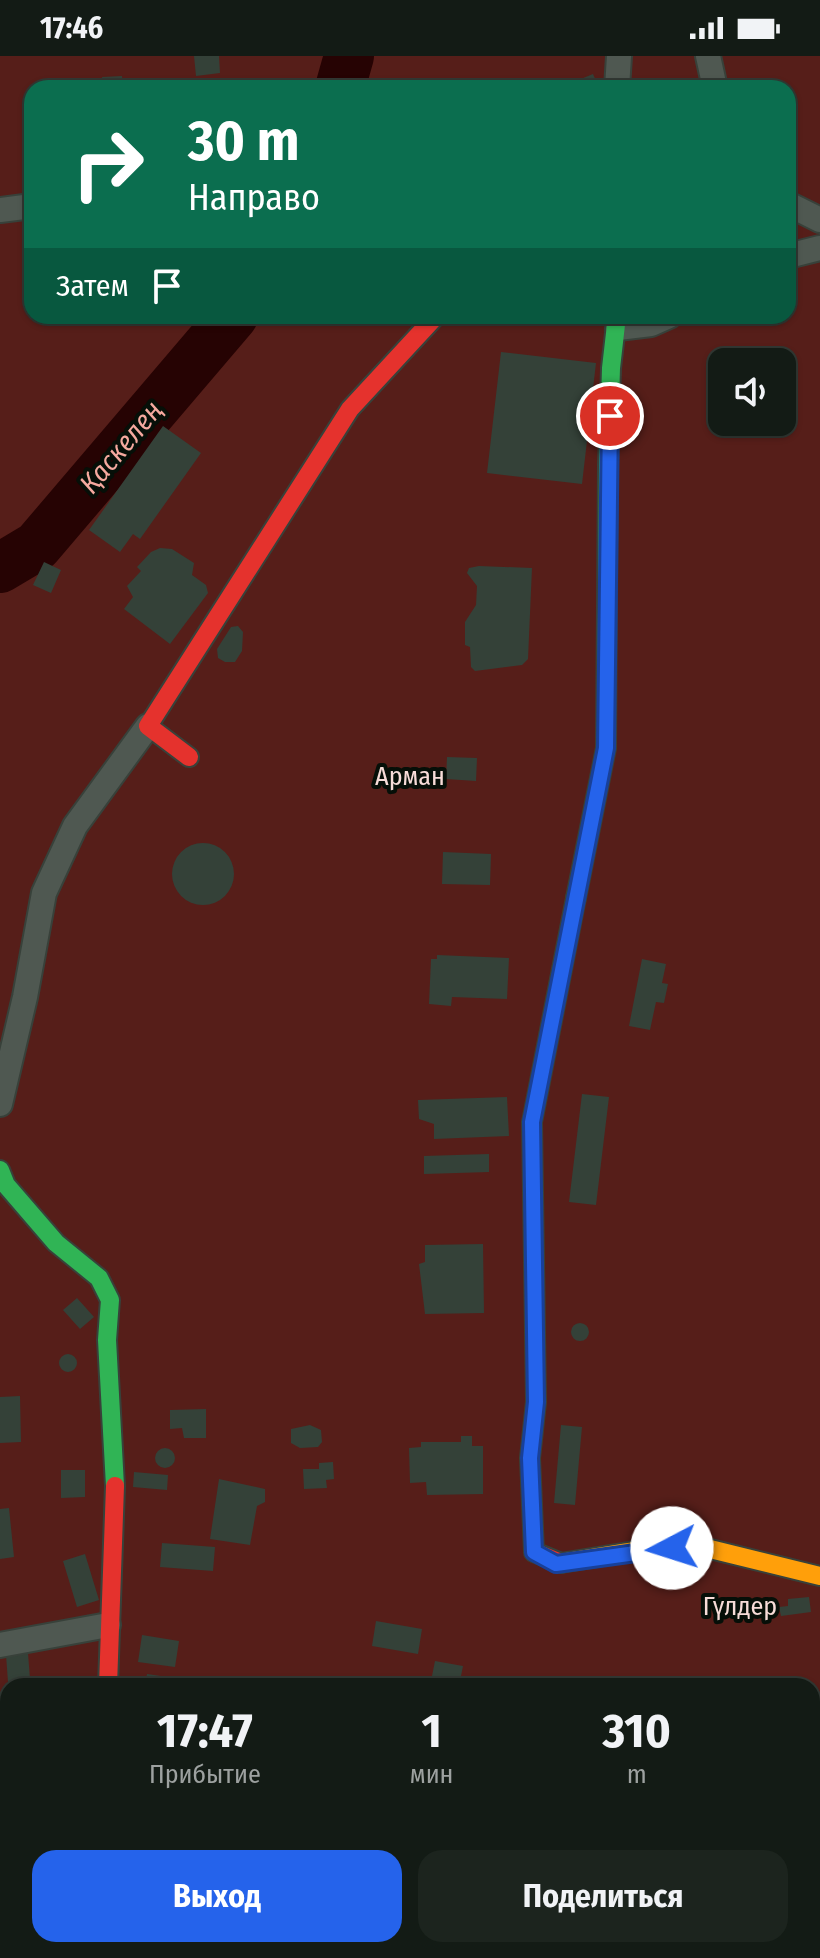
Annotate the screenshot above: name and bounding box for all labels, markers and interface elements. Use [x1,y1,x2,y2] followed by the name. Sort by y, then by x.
[40,10,103,46] text: 17:46
[188,108,299,175] text: 30 m
[56,112,160,216] icon: right
[188,176,320,220] text: Направо
[145,264,189,308] icon: arrive
[56,268,129,304] text: Затем
[708,348,796,436] map controls
[708,348,796,436] button: sound
[576,382,644,450] pin
[73,394,169,500] water label: Қаскелең
[588,394,632,438] icon: arrive
[375,761,445,792] park label: Арман
[630,1506,714,1590] position arrow
[703,1591,777,1622] park label: Гүлдер
[157,1702,253,1760] text: 17:47
[422,1702,442,1760] text: 1
[603,1702,671,1760] text: 310
[149,1759,261,1790] text: Прибытие
[410,1759,453,1790] text: мин
[627,1759,647,1790] text: m
[32,1850,402,1942] button: Выход
[418,1850,788,1942] button: Поделиться

